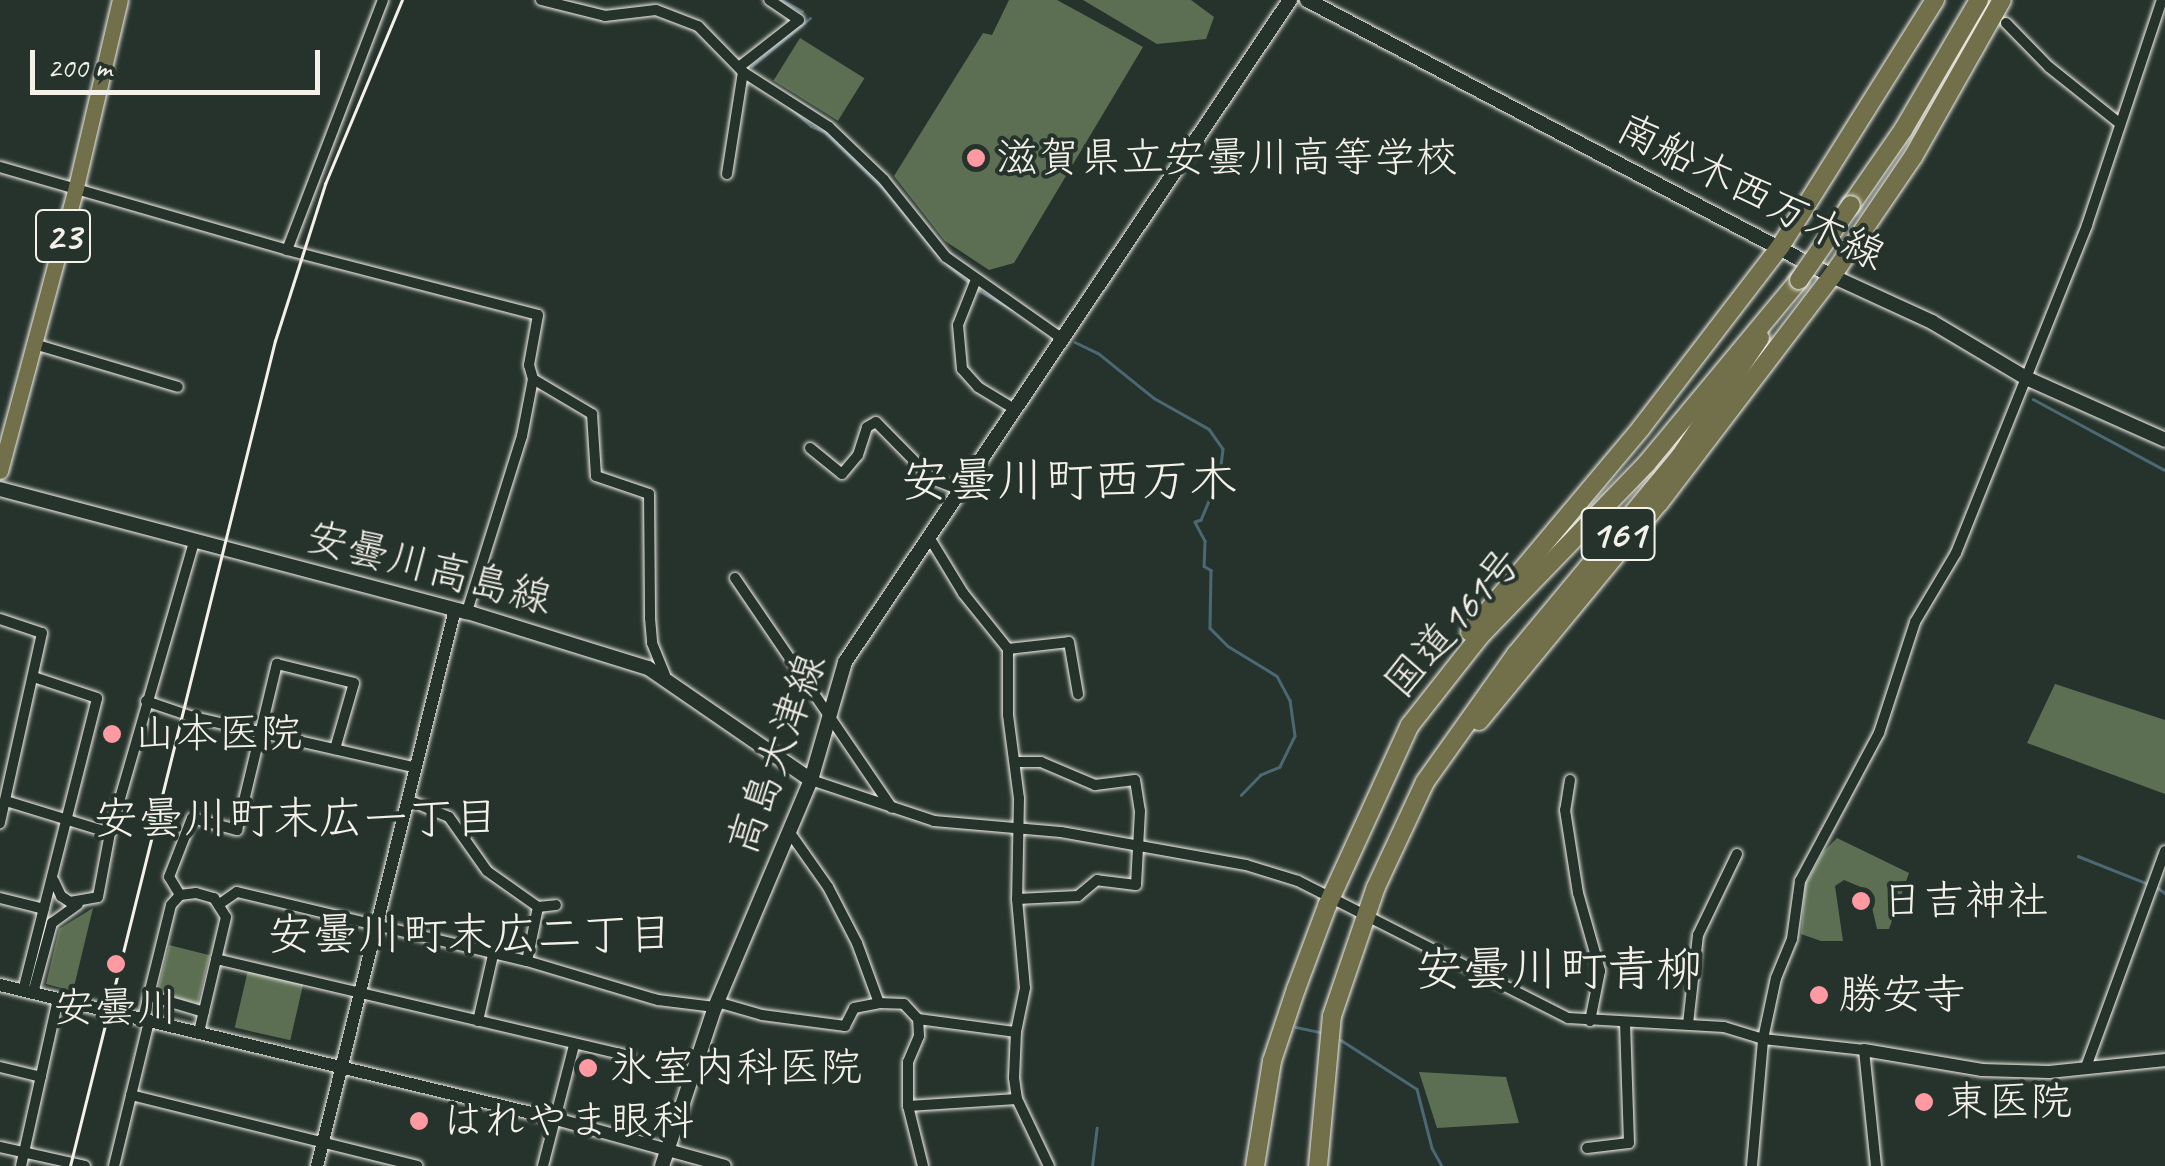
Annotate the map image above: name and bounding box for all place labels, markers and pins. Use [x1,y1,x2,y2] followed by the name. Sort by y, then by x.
[996,133,1458,183] place label: 滋賀県立安曇川高等学校
[965,147,987,169] marker: 滋賀県立安曇川高等学校
[134,709,302,759] place label: 山本医院
[99,721,125,747] marker: 山本医院
[1881,876,2049,926] place label: 日吉神社
[1850,890,1872,912] marker: 日吉神社
[103,951,129,977] marker: 安曇川
[1839,970,1965,1020] place label: 勝安寺
[53,983,179,1033] place label: 安曇川
[1808,984,1830,1006] marker: 勝安寺
[610,1043,862,1093] place label: 氷室内科医院
[575,1055,601,1081] marker: 氷室内科医院
[1946,1077,2072,1127] place label: 東医院
[1911,1089,1937,1115] marker: 東医院
[442,1096,694,1146] place label: はれやま眼科
[406,1108,432,1134] marker: はれやま眼科

